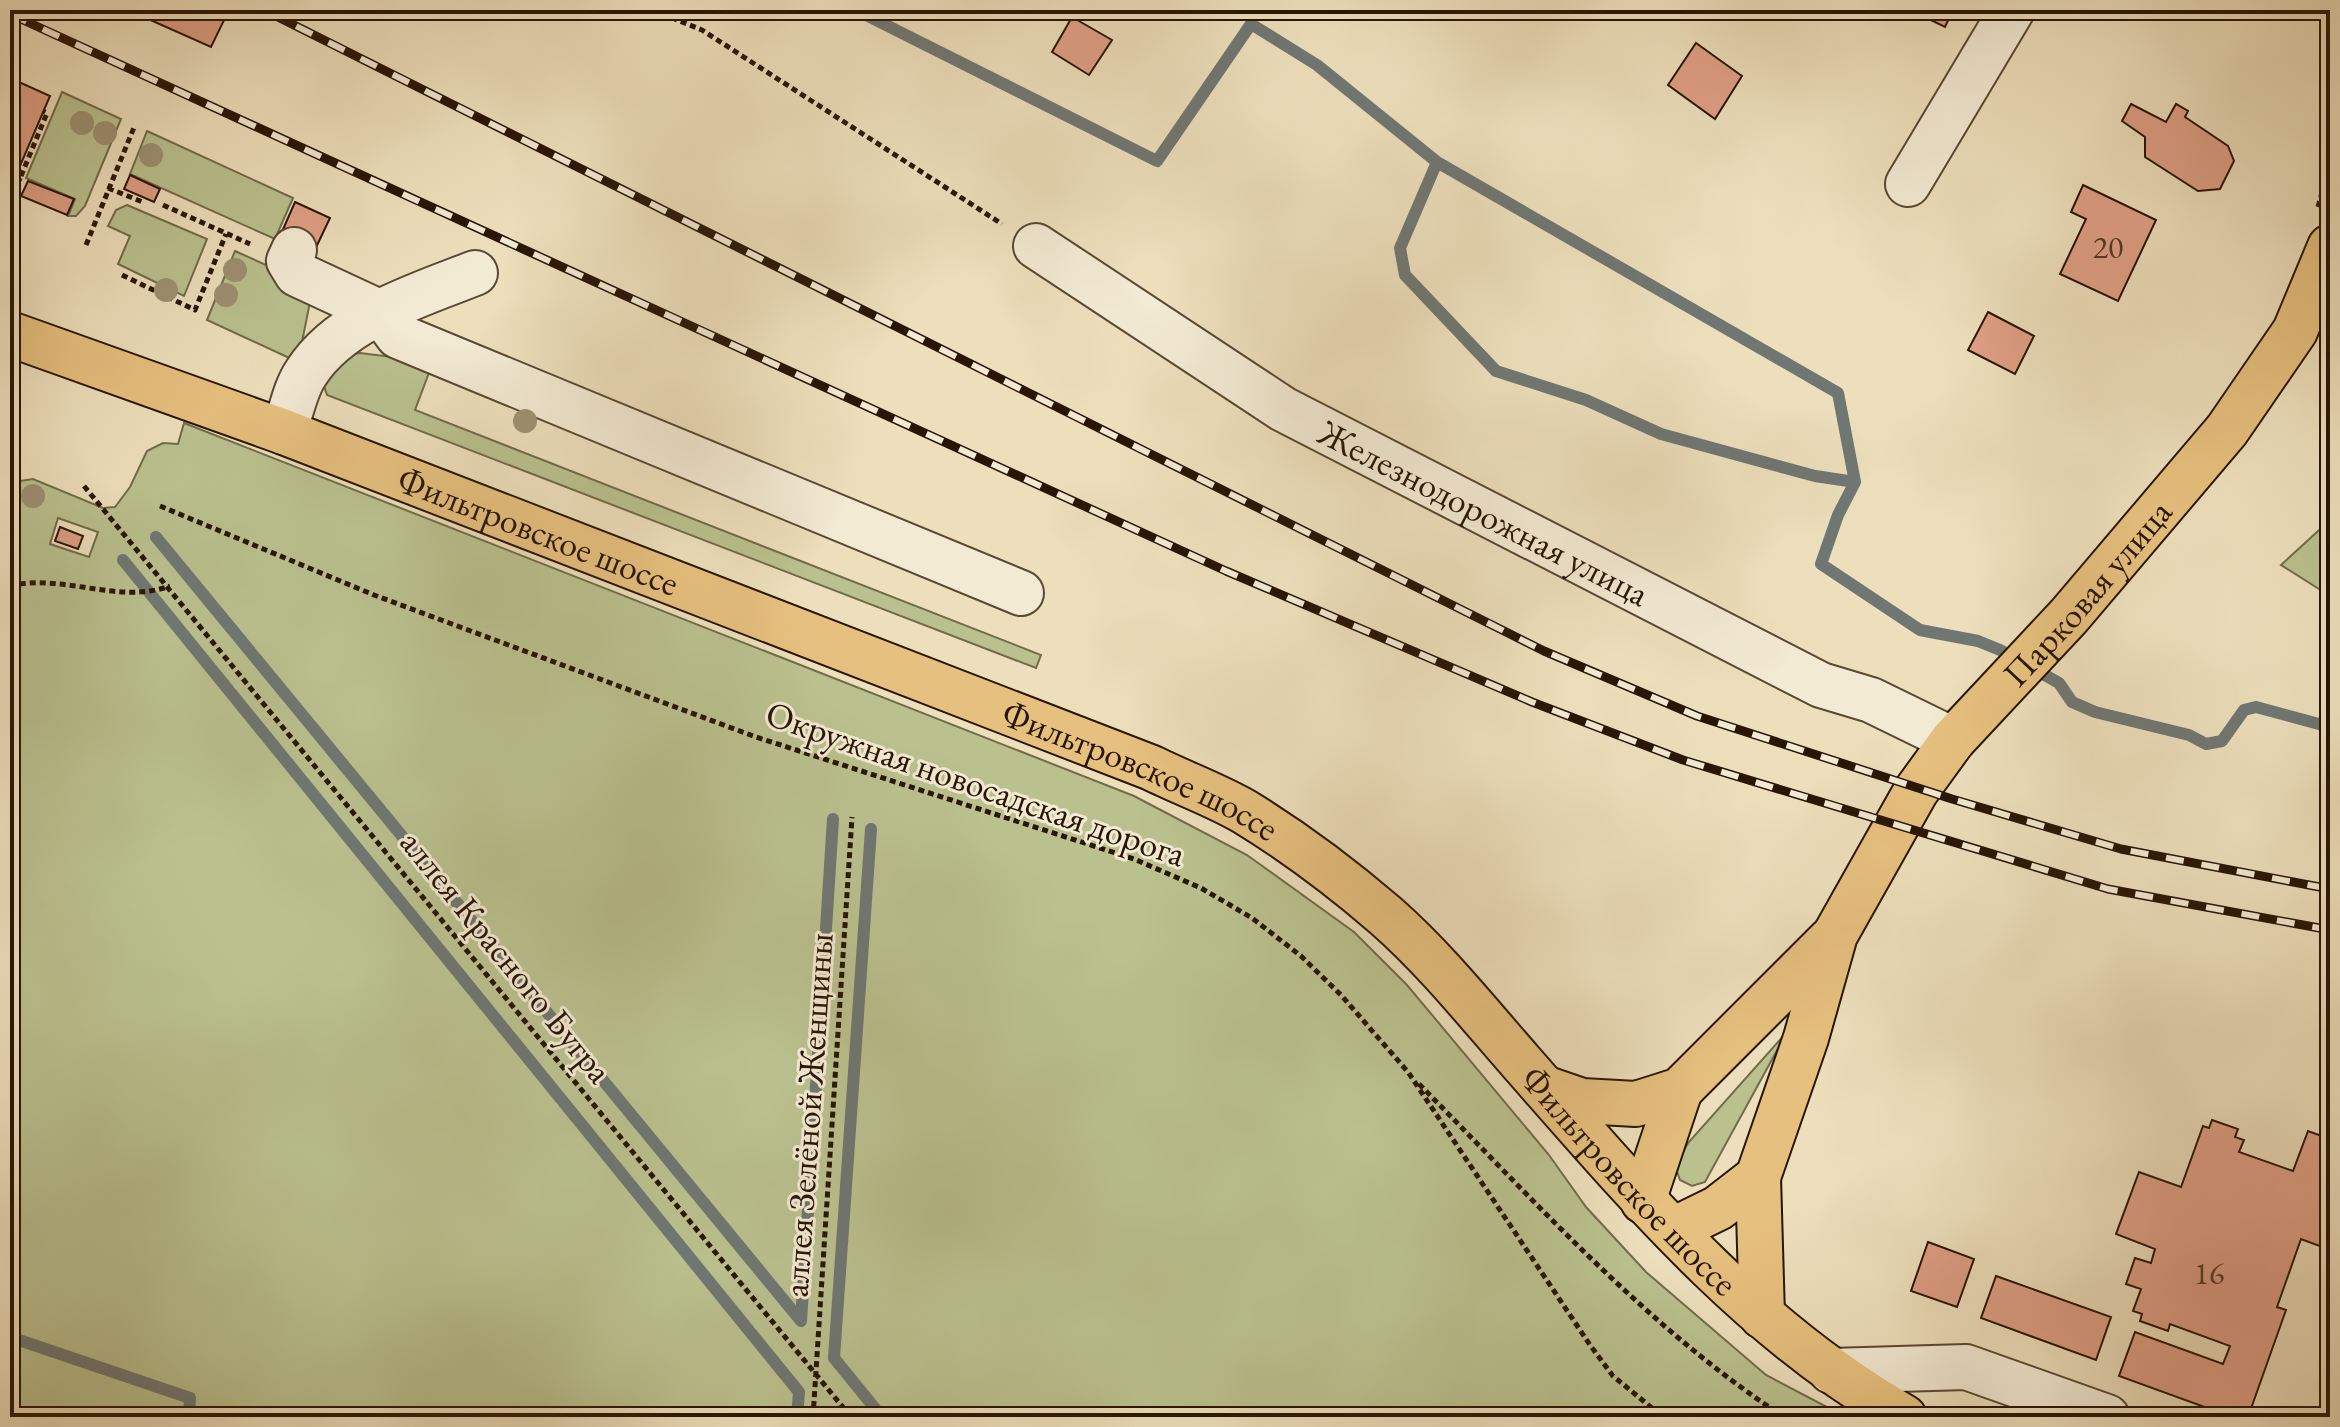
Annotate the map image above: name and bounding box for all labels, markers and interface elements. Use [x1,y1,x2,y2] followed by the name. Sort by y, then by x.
[2093,226,2123,268] house number: 20
[1310,408,1658,617] street label: Железнодорожная улица
[391,455,686,607] street label: Фильтровское шоссе
[1992,489,2182,697] street label: Парковая улица
[995,689,1288,851] street label: Фильтровское шоссе
[760,690,1192,878] street label: Окружная новосадская дорога
[390,820,624,1093] street label: аллея Красного Бугра
[771,931,844,1299] street label: аллея Зелёной Женщины
[1511,1056,1748,1306] street label: Фильтровское шоссе
[2194,1252,2224,1294] house number: 16

